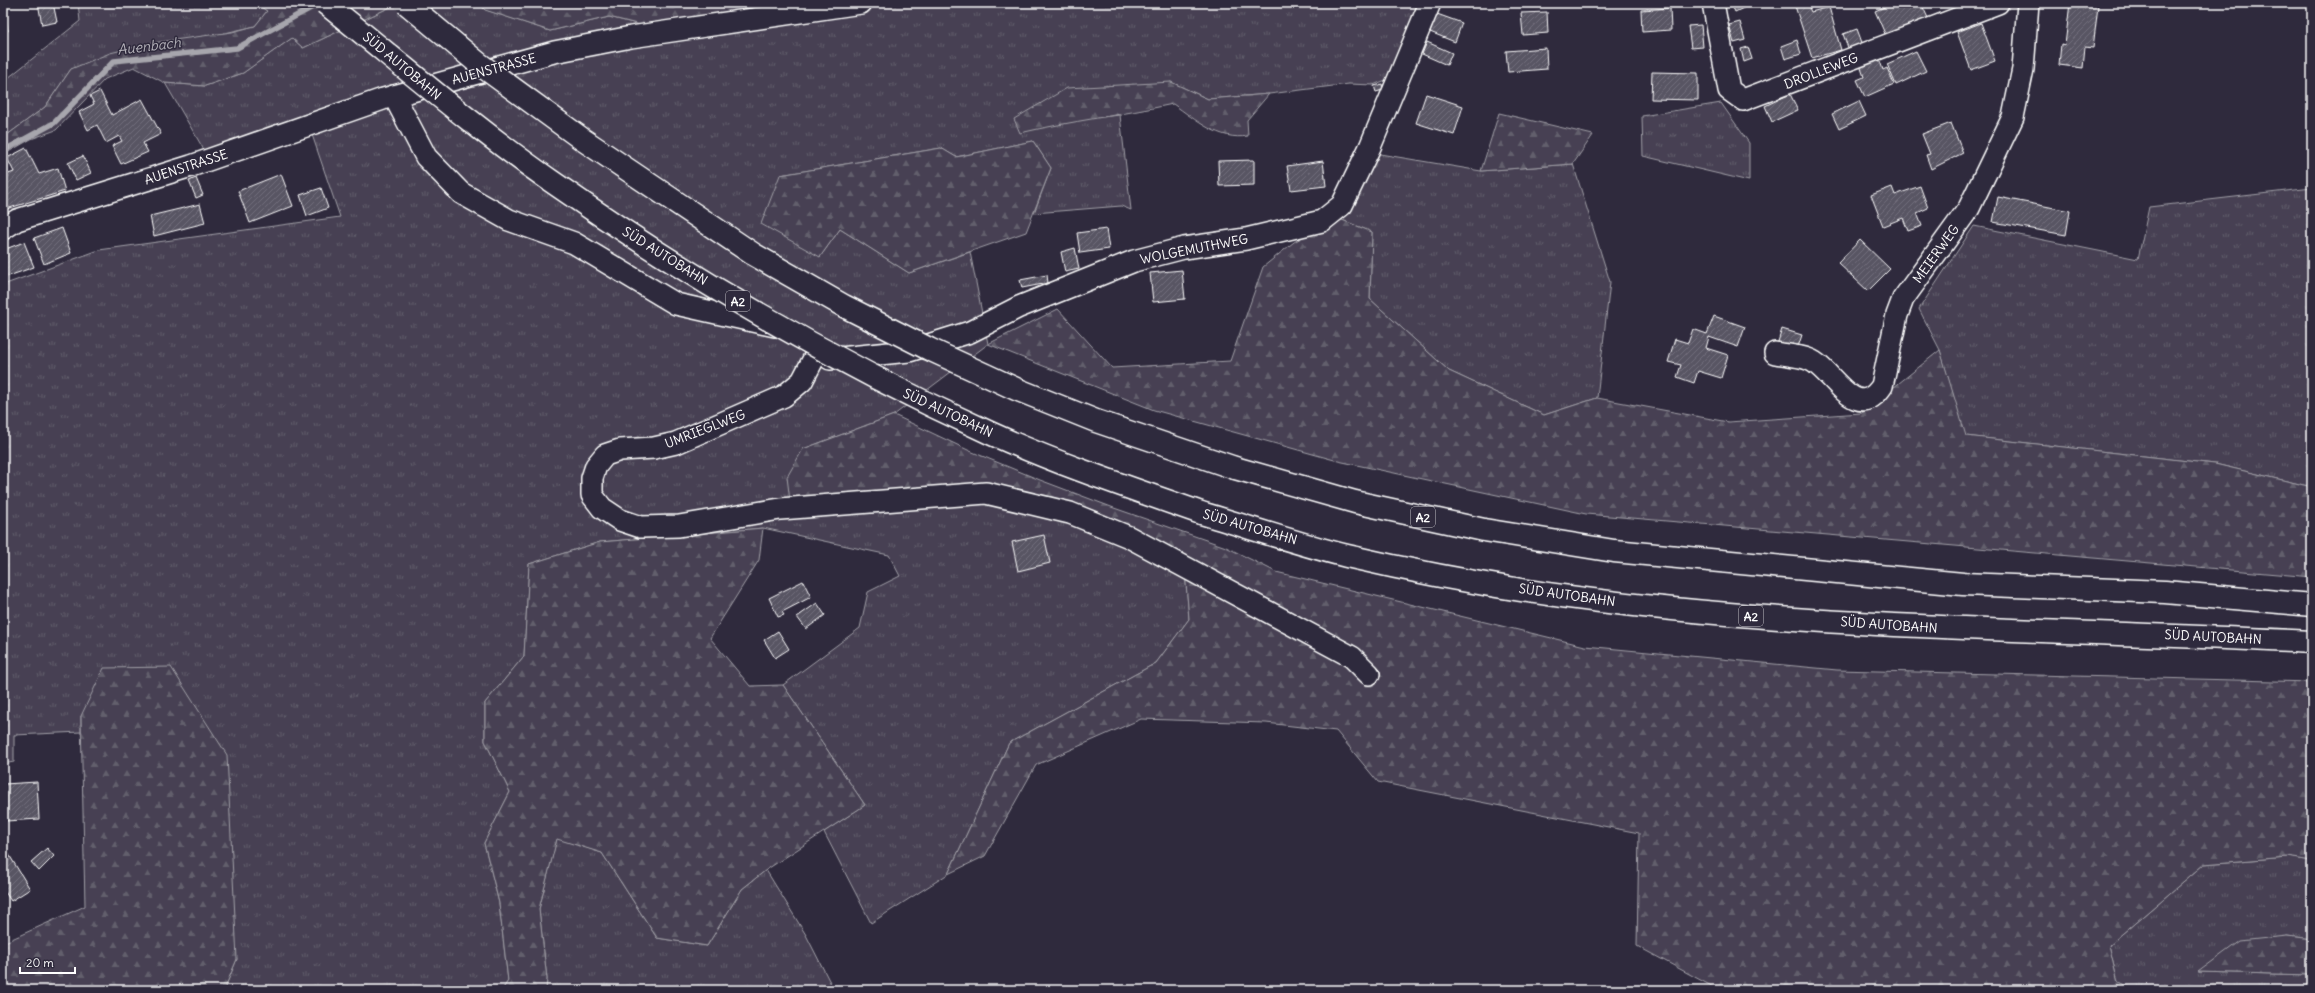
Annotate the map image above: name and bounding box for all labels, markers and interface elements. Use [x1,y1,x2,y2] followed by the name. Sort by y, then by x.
[359,27,445,104] street label: SÜD AUTOBAHN
[116,33,183,59] water label: Auenbach
[450,49,538,88] street label: AUENSTRASSE
[1782,49,1860,93] street label: DROLLEWEG
[142,145,230,188] street label: AUENSTRASSE
[1909,221,1963,287] street label: MEIERWEG
[619,222,711,289] street label: SÜD AUTOBAHN
[1139,230,1249,268] street label: WOLGEMUTHWEG
[726,291,750,311] road number: A2
[900,384,996,441] street label: SÜD AUTOBAHN
[662,406,748,452] street label: UMRIEGLWEG
[1201,504,1299,549] street label: SÜD AUTOBAHN
[1411,507,1435,527] road number: A2
[1518,579,1617,610] street label: SÜD AUTOBAHN
[1739,606,1763,626] road number: A2
[1840,612,1938,637] street label: SÜD AUTOBAHN
[2164,625,2262,648] street label: SÜD AUTOBAHN
[20,949,75,975] scale bar
[26,955,54,970] text: 20 m

